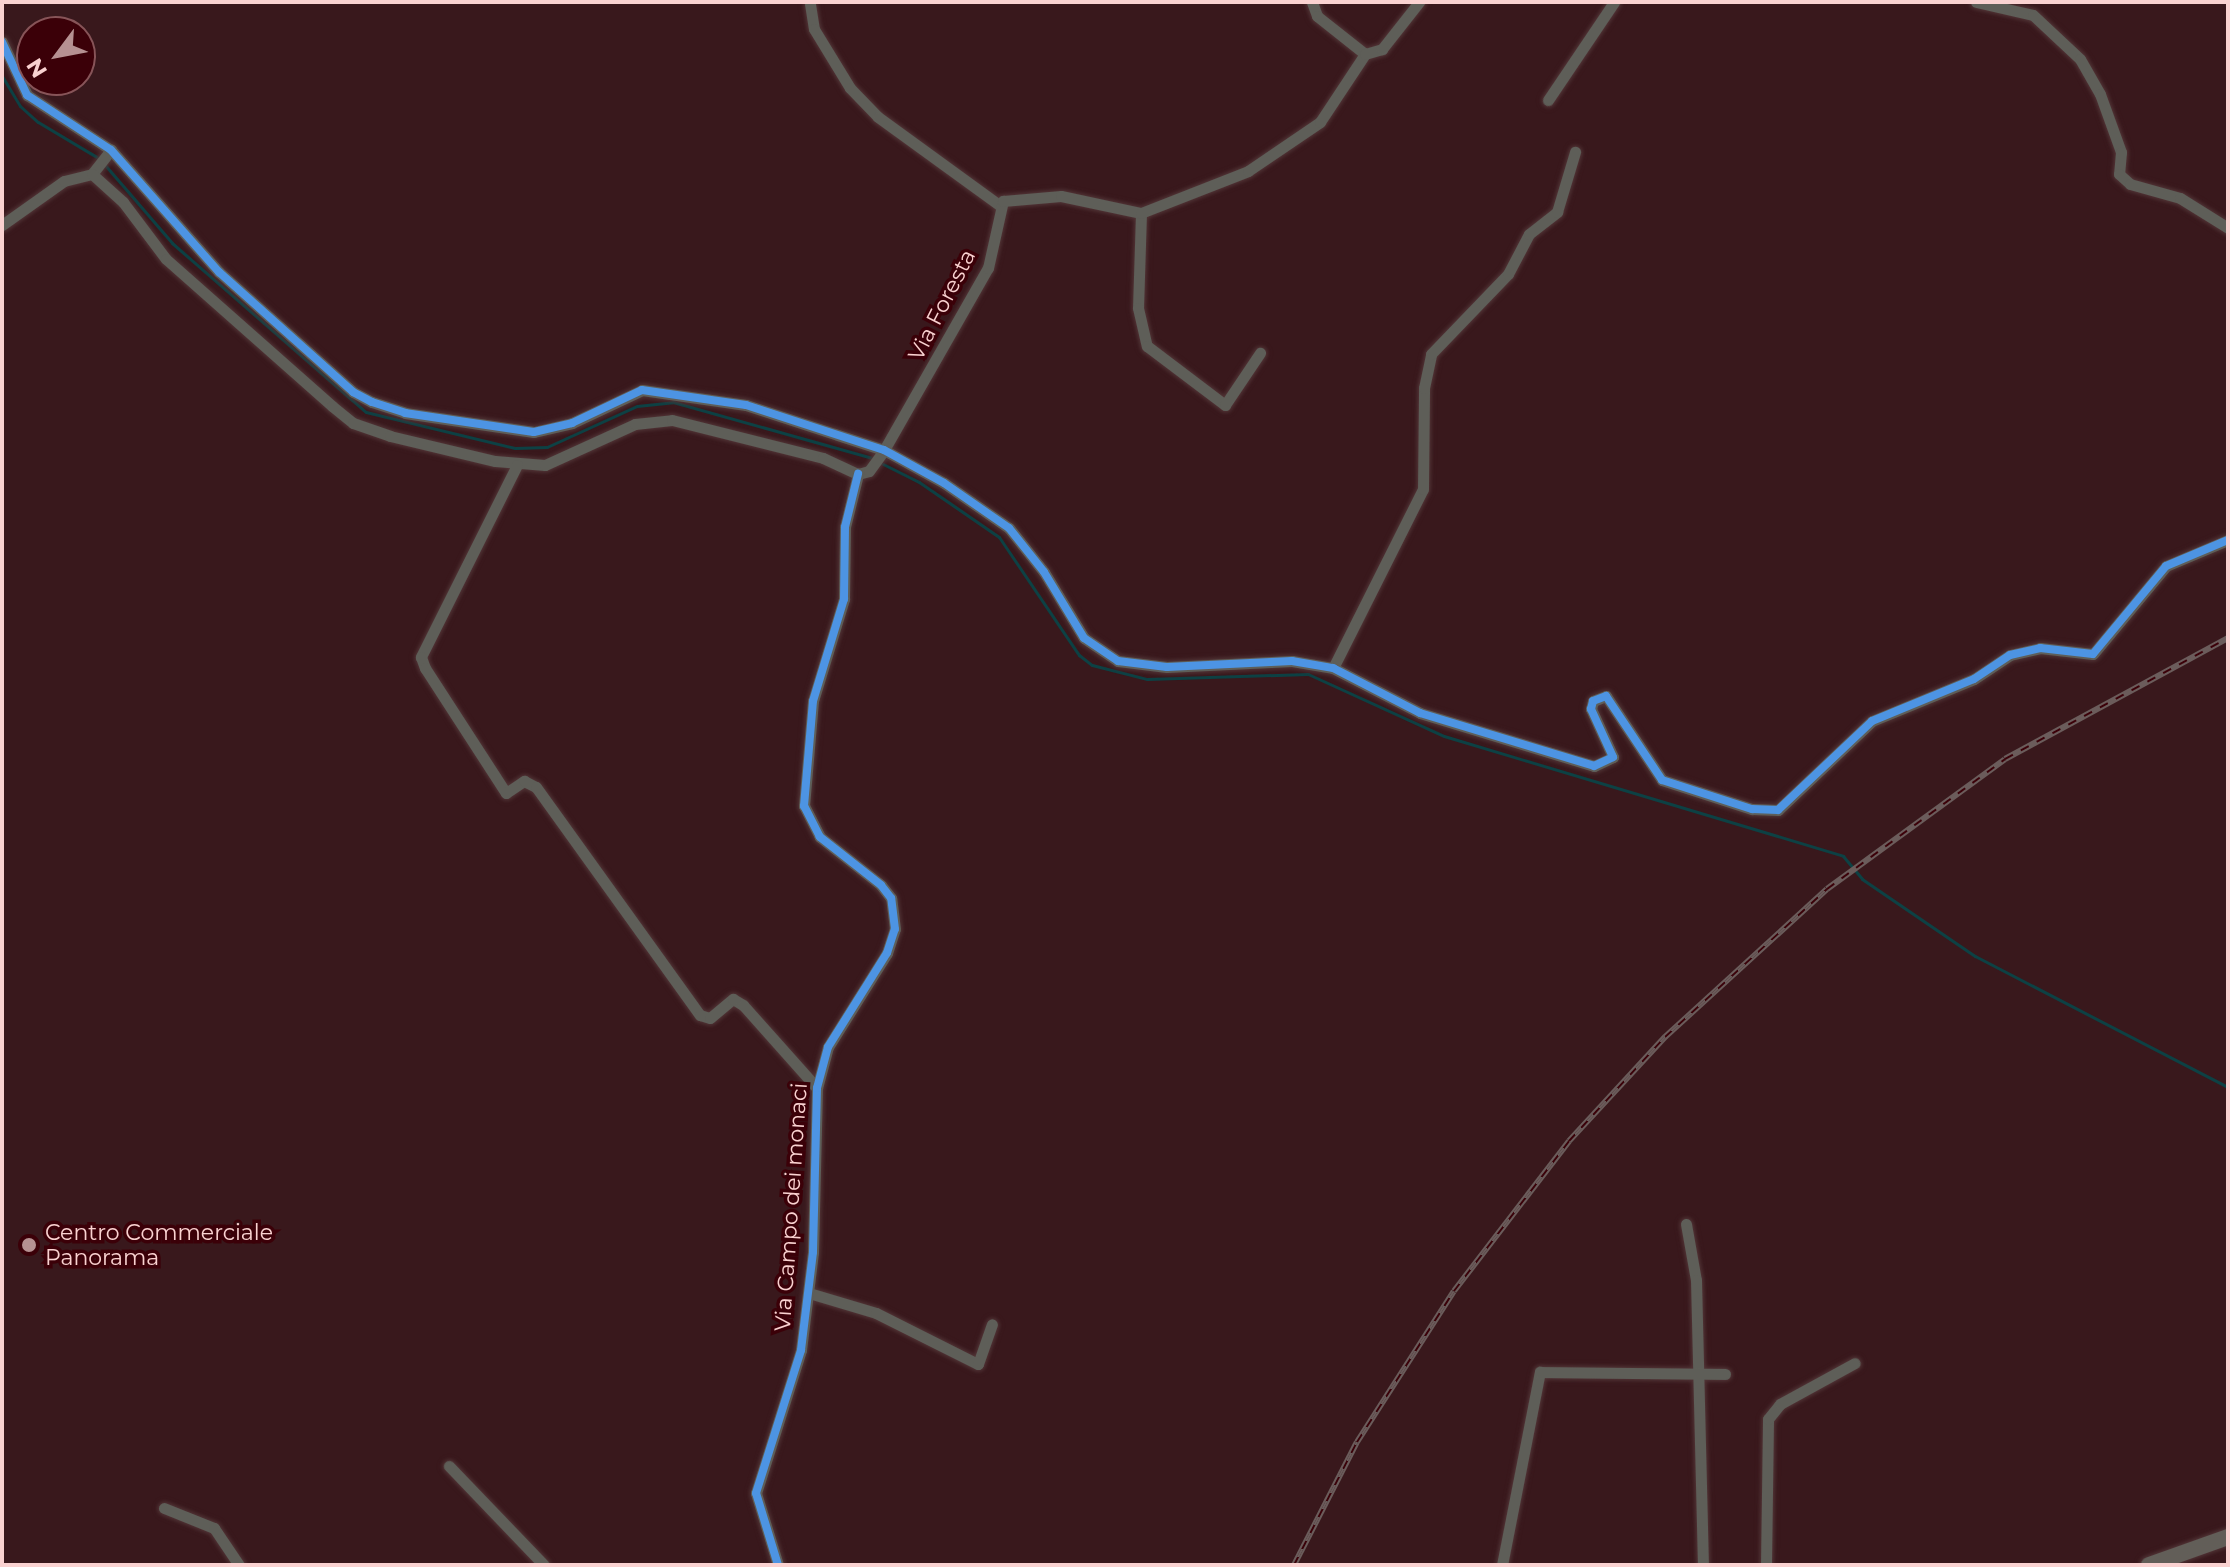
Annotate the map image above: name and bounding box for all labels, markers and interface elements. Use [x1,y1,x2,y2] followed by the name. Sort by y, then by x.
[16,16,96,96] north arrow
[21,53,53,83] text: N
[903,245,981,365] street label: Via Foresta
[769,1082,813,1332] street label: Via Campo dei monaci
[45,1219,273,1270] place label: Centro Commerciale Panorama
[20,1236,38,1254] marker: Centro Commerciale Panorama

